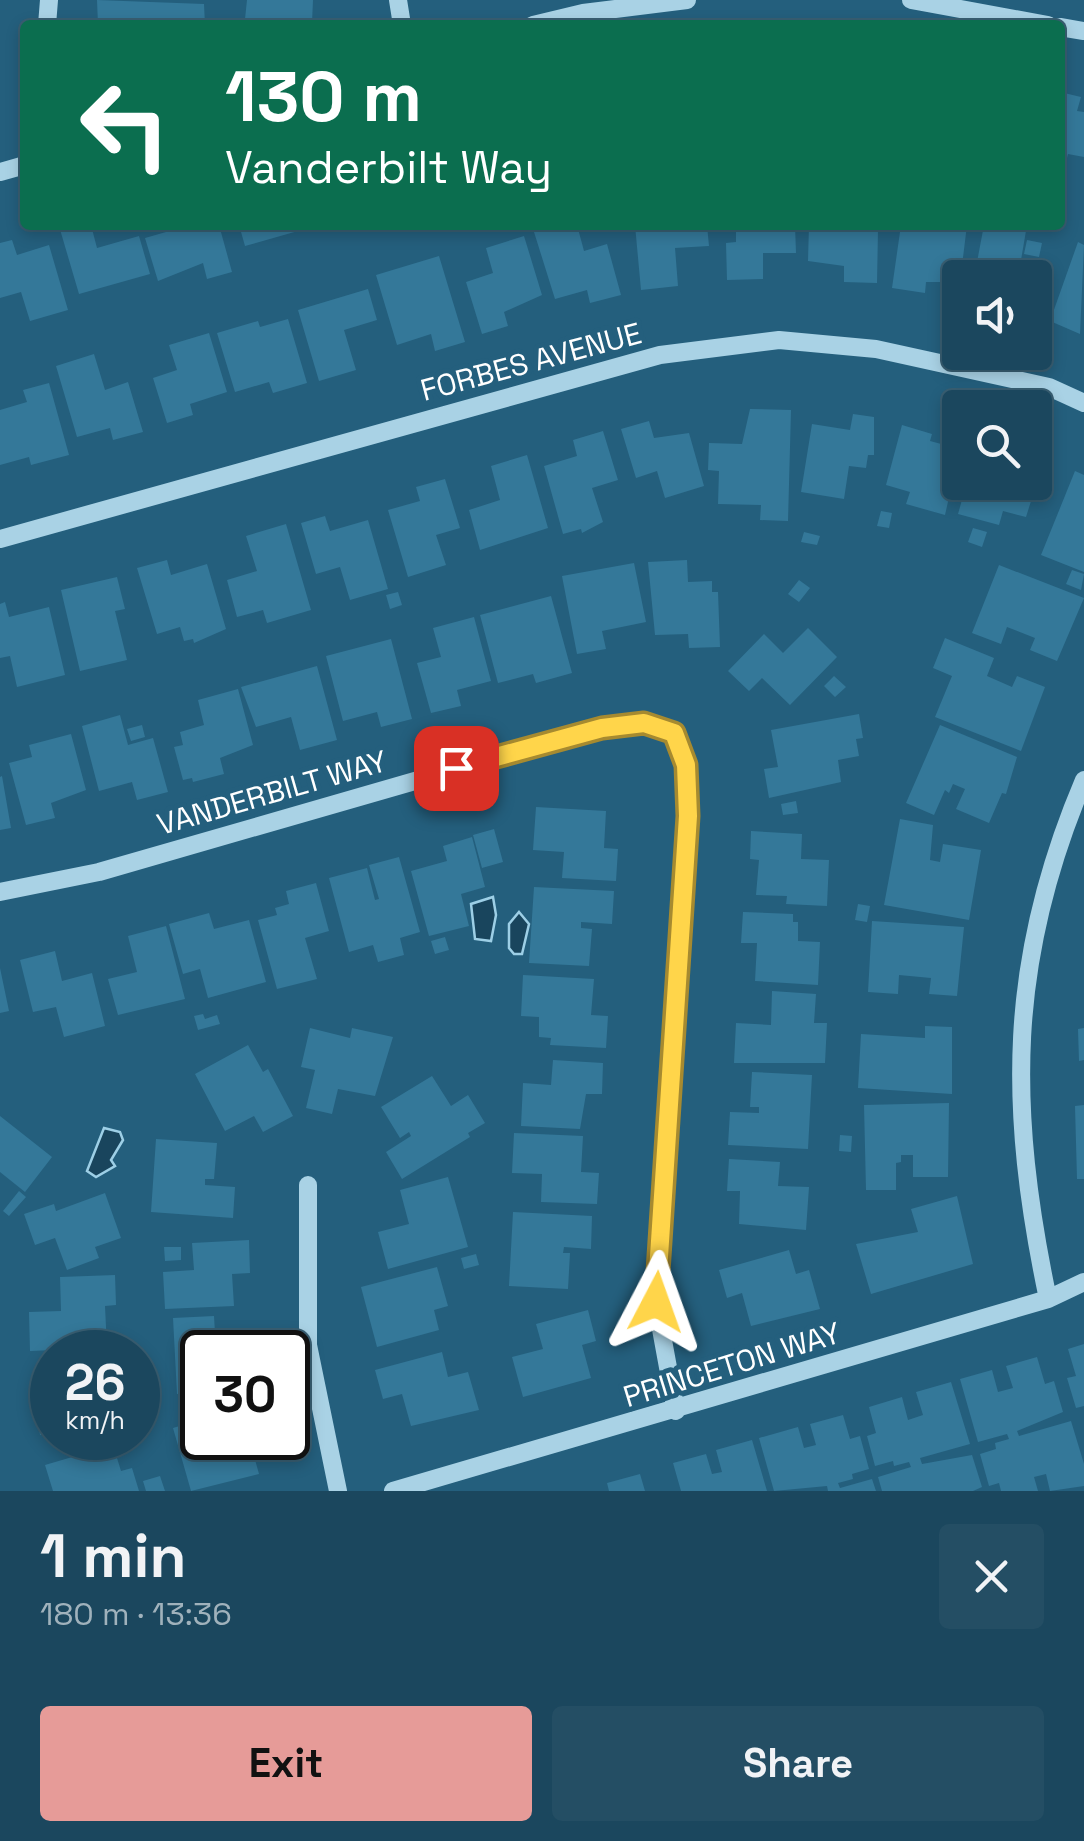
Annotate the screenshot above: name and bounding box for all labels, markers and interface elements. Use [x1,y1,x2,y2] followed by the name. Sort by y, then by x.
[225,52,422,141] text: 130 m
[60,60,190,190] icon: left
[225,139,552,196] text: Vanderbilt Way
[942,260,1052,500] map controls
[942,260,1052,370] button: sound
[416,313,646,410] street label: FORBES AVENUE
[942,390,1052,500] button: search
[414,726,499,811] pin
[153,741,391,844] street label: VANDERBILT WAY
[429,741,484,796] icon: arrive
[604,1250,708,1354] position arrow
[619,1313,845,1416] street label: PRINCETON WAY
[180,1330,310,1460] speed limit sign: 30
[65,1351,125,1415] text: 26
[65,1404,125,1436] text: km/h
[40,1518,187,1595] text: 1 min
[939,1524,1044,1629] button: close
[40,1594,232,1634] text: 180 m · 13:36
[40,1706,532,1821] button: Exit
[552,1706,1044,1821] button: Share

